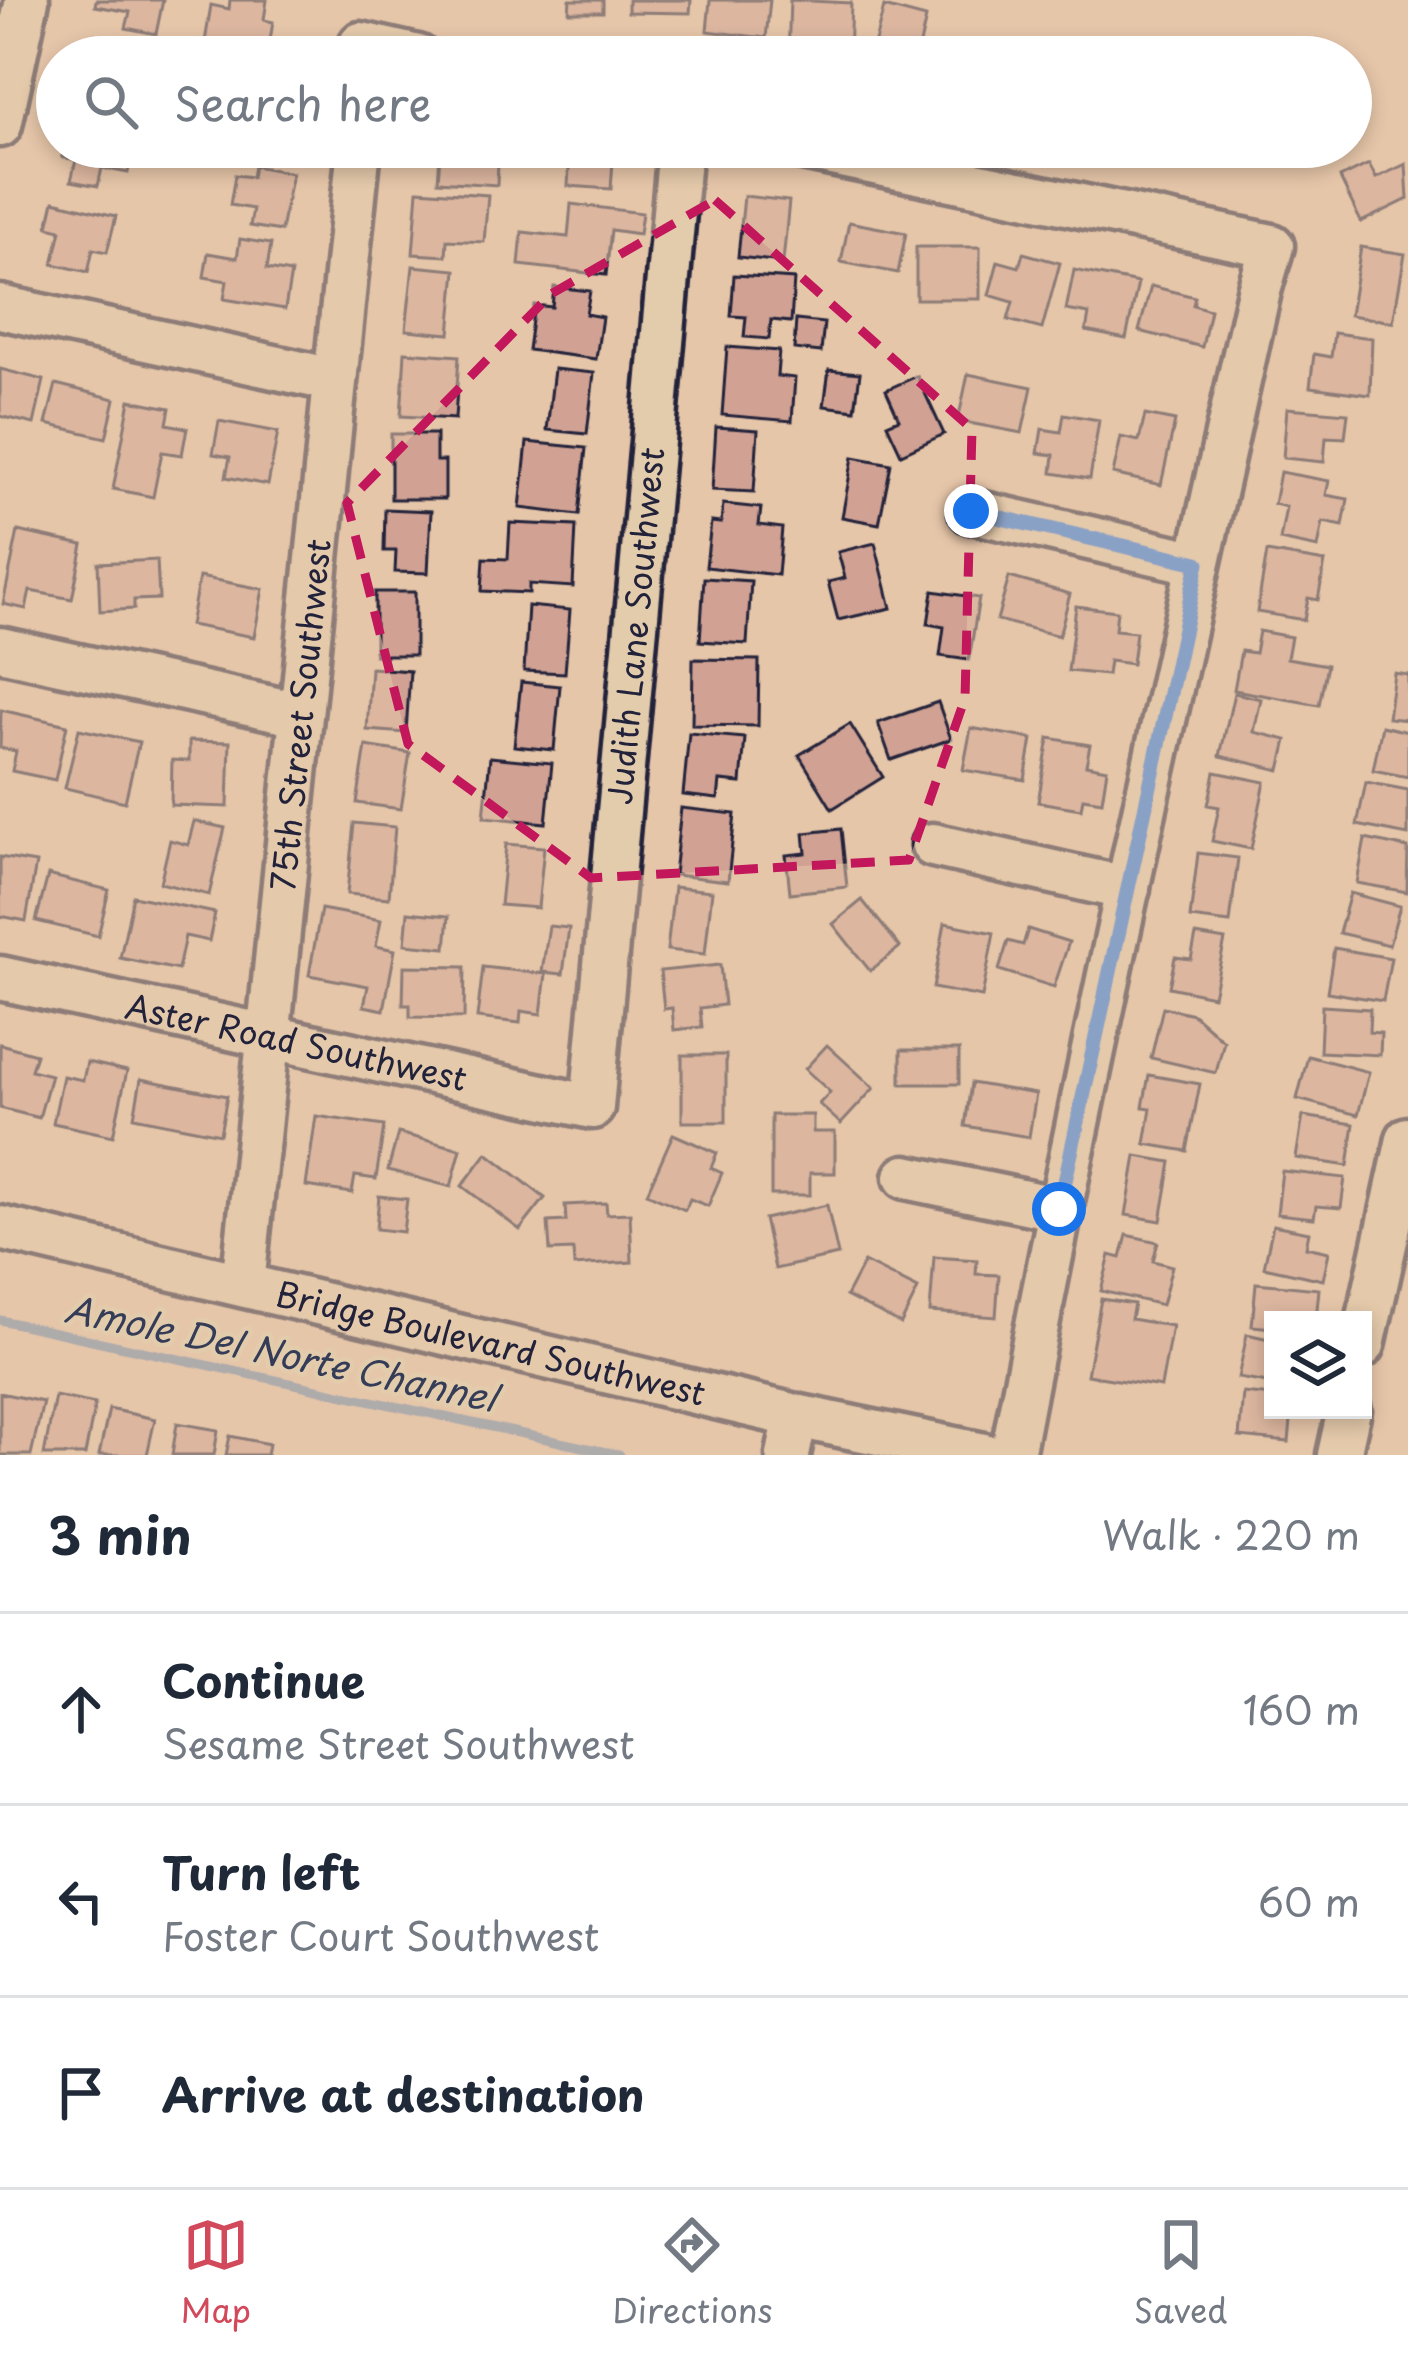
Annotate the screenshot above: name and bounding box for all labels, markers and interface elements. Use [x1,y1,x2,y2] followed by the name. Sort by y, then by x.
[36,36,1372,168] search box
[174,68,431,136] text: Search here
[78,69,144,135] icon: search
[593,445,675,806] street label: Judith Lane Southwest
[944,484,998,538] route end
[256,536,342,893] street label: 75th Street Southwest
[121,979,472,1102] street label: Aster Road Southwest
[1032,1182,1086,1236] route start
[271,1267,711,1417] street label: Bridge Boulevard Southwest
[61,1280,507,1425] water label: Amole Del Norte Channel
[1264,1311,1372,1419] map controls
[1264,1311,1372,1419] button: layers
[48,1495,192,1572] text: 3 min
[1102,1504,1360,1563] text: Walk · 220 m
[162,1645,365,1713] text: Continue
[48,1676,114,1742] icon: ahead
[1243,1679,1360,1738] text: 160 m
[162,1713,635,1772] text: Sesame Street Southwest
[162,1837,361,1905] text: Turn left
[48,1868,114,1934] icon: left
[1258,1871,1360,1930] text: 60 m
[162,1905,599,1964] text: Foster Court Southwest
[162,2059,645,2127] text: Arrive at destination
[48,2060,114,2126] icon: arrive
[181,2212,251,2334] tab: Map
[612,2212,773,2334] tab: Directions
[1134,2212,1227,2334] tab: Saved

